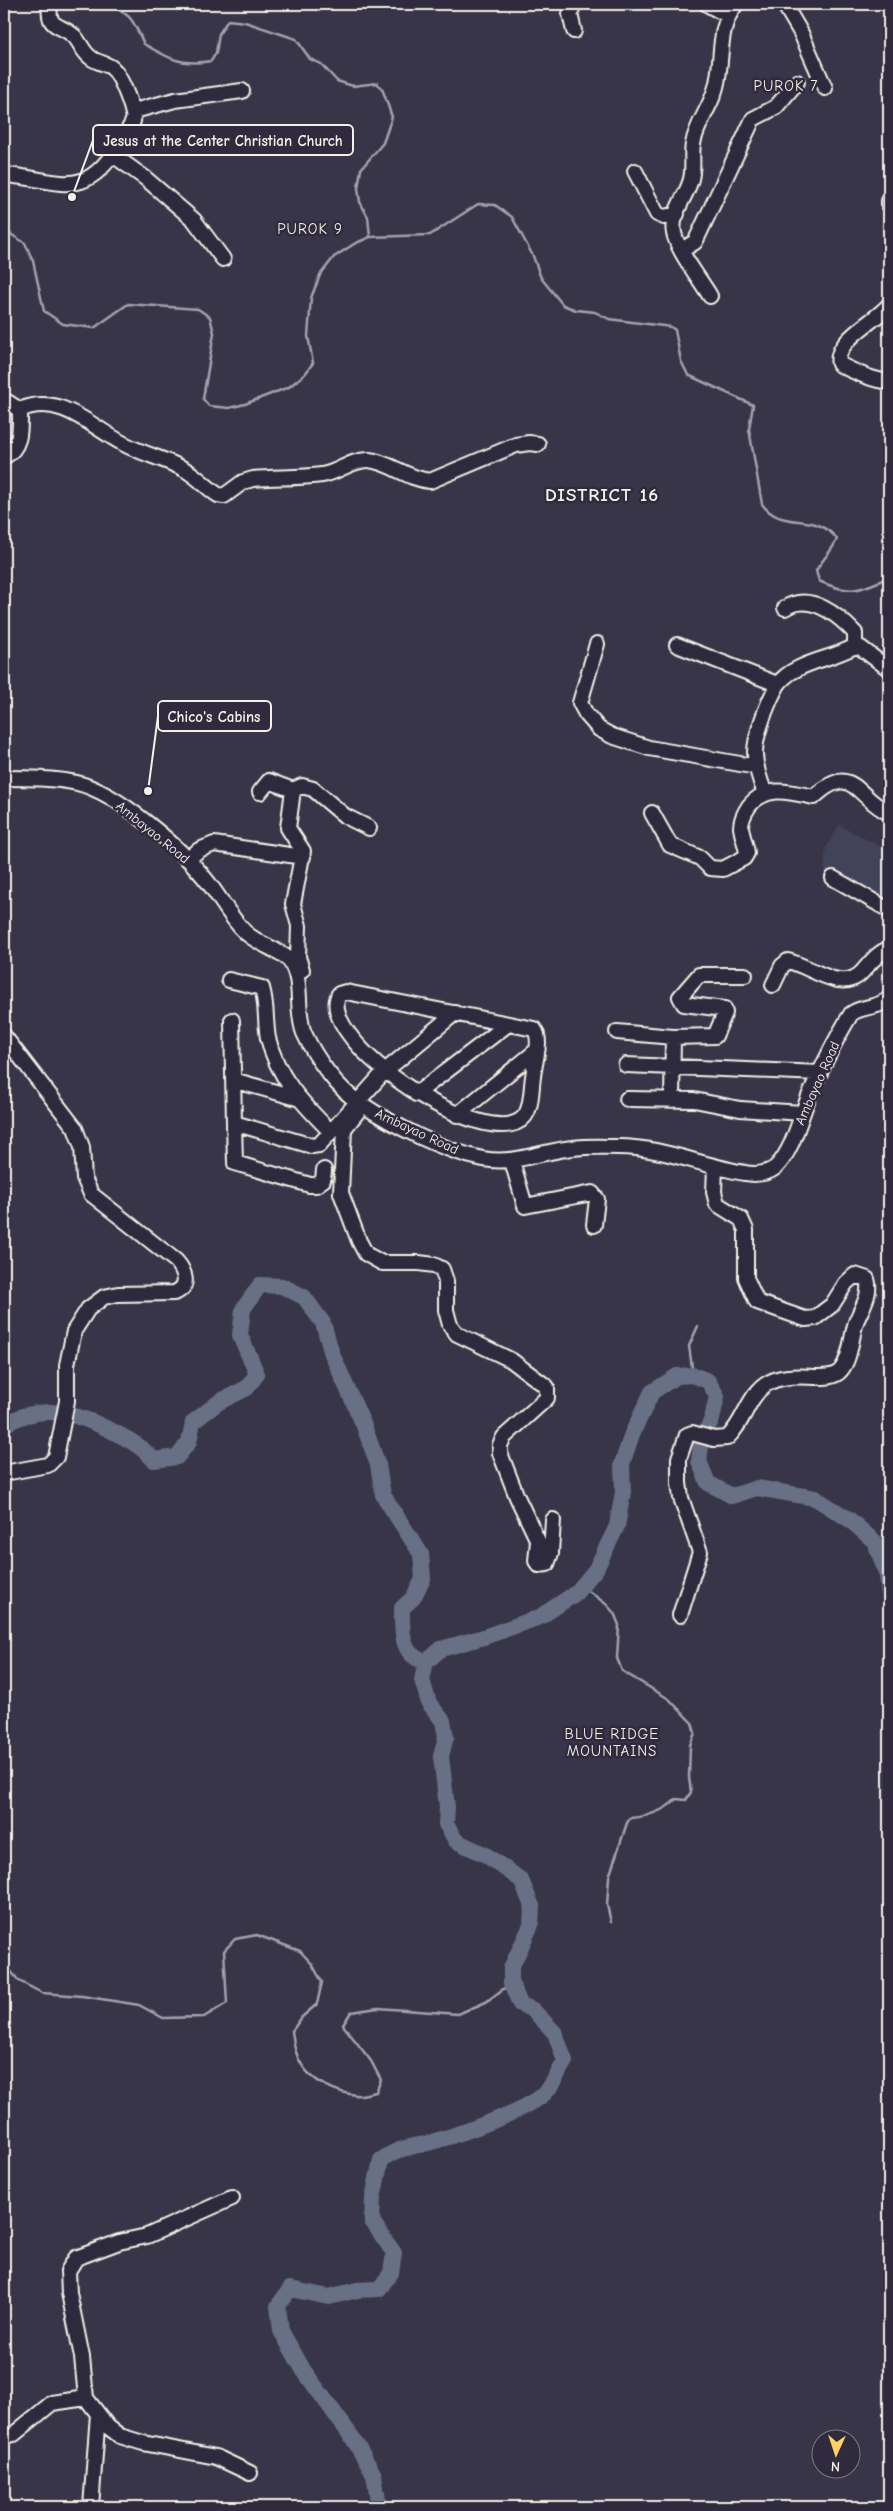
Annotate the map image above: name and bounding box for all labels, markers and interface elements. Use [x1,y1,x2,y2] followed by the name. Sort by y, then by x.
[754,77,818,95] district label: PUROK 7
[93,125,353,155] callout: Jesus at the Center Christian Church
[103,132,343,150] text: Jesus at the Center Christian Church
[277,220,343,238] district label: PUROK 9
[545,484,659,506] district label: DISTRICT 16
[158,701,271,731] callout: Chico's Cabins
[168,708,260,726] text: Chico's Cabins
[112,797,193,867] street label: Ambayao Road
[791,1039,844,1128] street label: Ambayao Road
[372,1105,461,1158] street label: Ambayao Road
[565,1725,659,1760] district label: BLUE RIDGE MOUNTAINS
[810,2428,860,2478] north arrow
[830,2458,840,2475] text: N

